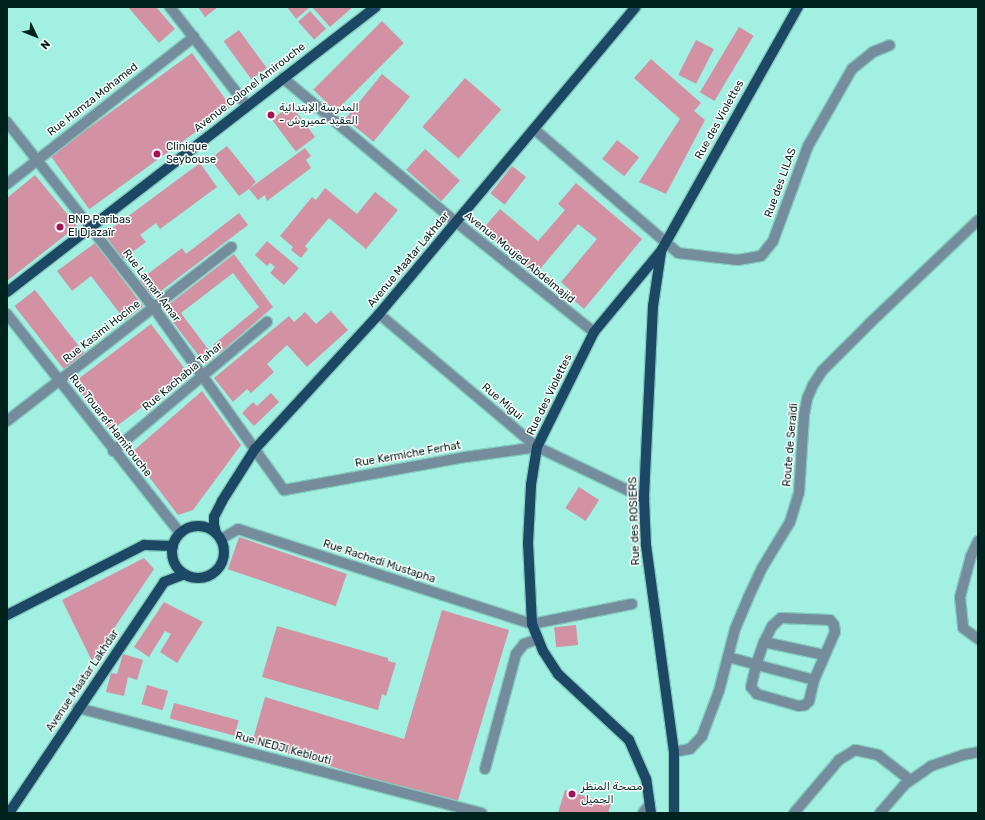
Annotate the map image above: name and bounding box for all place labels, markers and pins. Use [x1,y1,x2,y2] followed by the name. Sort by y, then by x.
[279,102,359,128] place label: المدرسة الإبتدائية - العقيد عميروش
[266,110,276,120] marker: المدرسة الإبتدائية - العقيد عميروش
[166,141,216,167] place label: Clinique Seybouse
[151,148,163,160] marker: Clinique Seybouse
[68,214,131,240] place label: BNP Paribas El Djazaïr
[55,222,65,232] marker: BNP Paribas El Djazaïr
[581,781,642,807] place label: مصحة المنظر الجميل
[566,788,578,800] marker: مصحة المنظر الجميل

